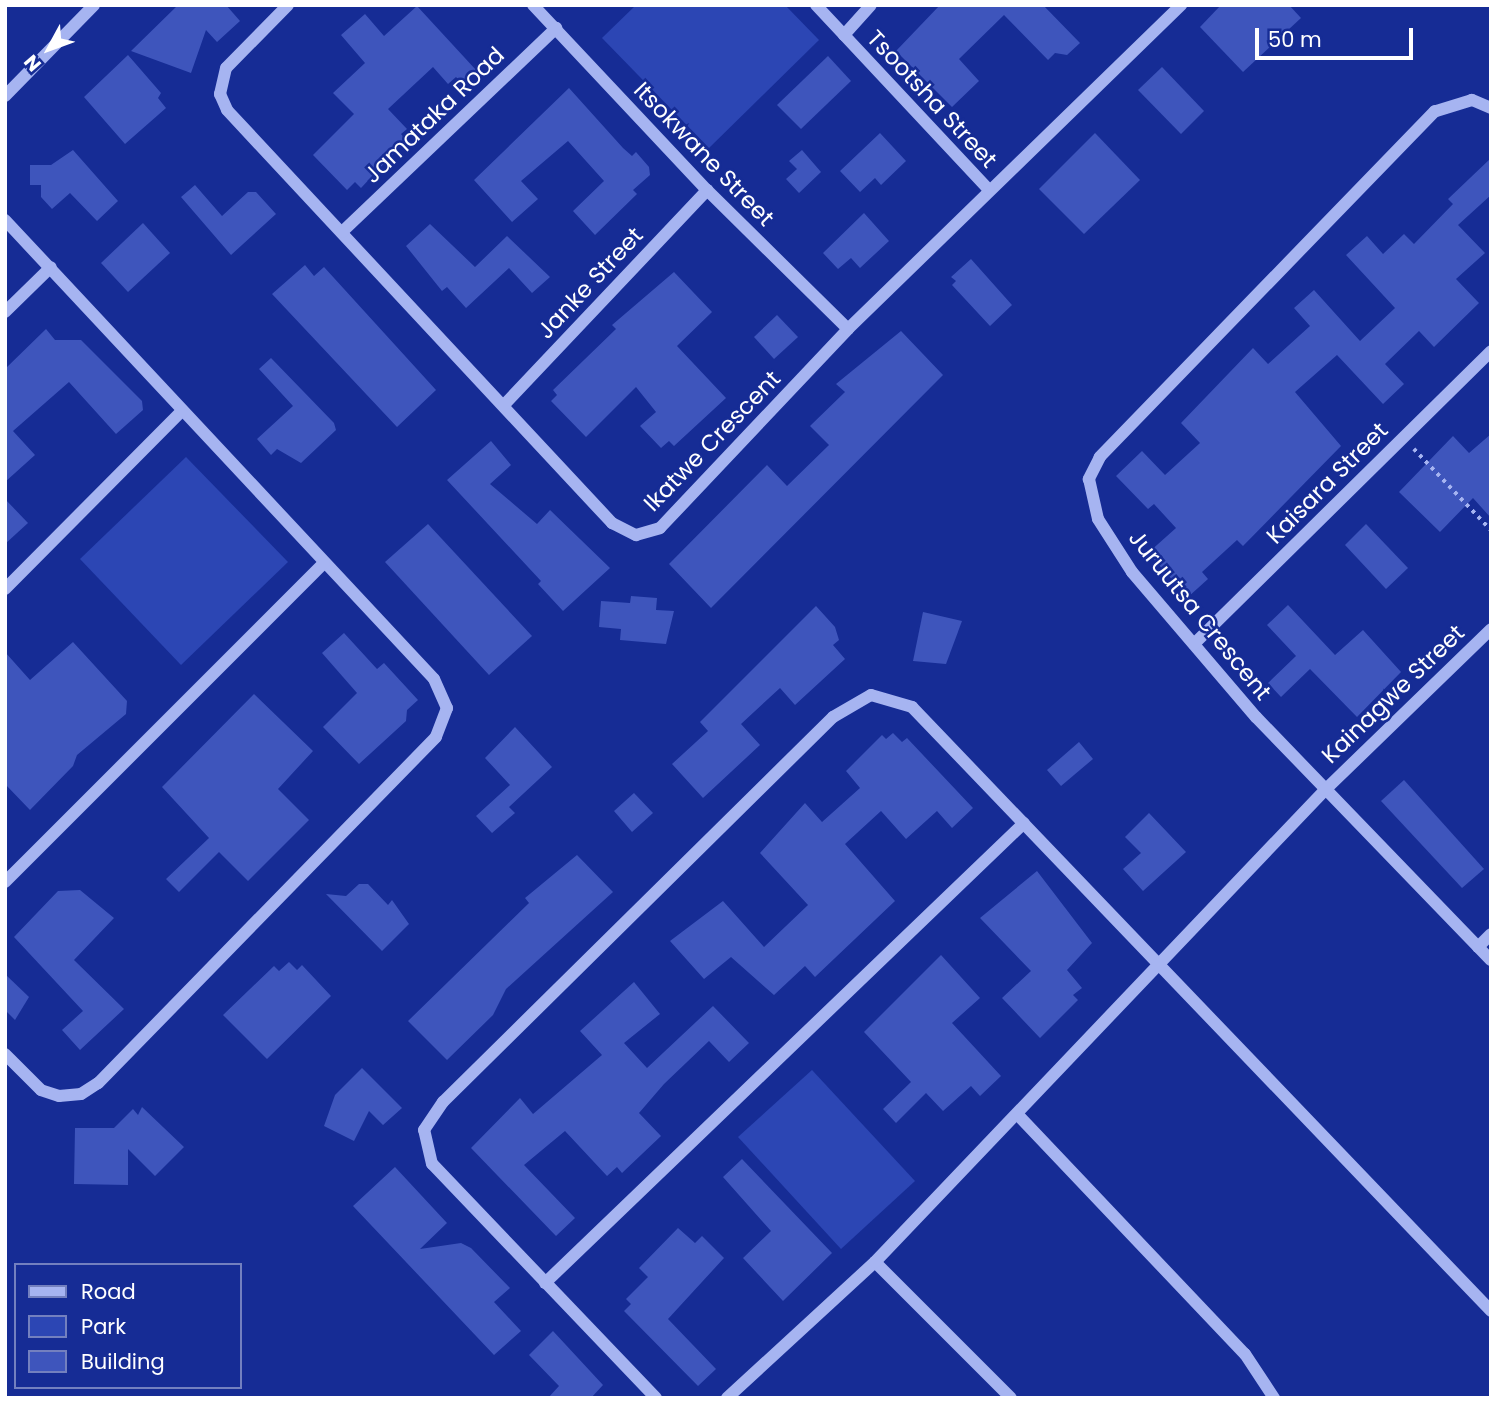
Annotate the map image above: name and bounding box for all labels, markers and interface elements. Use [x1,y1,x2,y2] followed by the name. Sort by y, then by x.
[14,14,84,84] north arrow
[1258,14,1416,58] scale bar
[861,24,1003,174] street label: Tsootsha Street
[1268,25,1322,54] text: 50 m
[358,41,510,189] street label: Jamataka Road
[18,49,48,77] text: N
[628,76,780,232] street label: Itsokwane Street
[531,222,649,344] street label: Janke Street
[638,365,786,517] street label: Ikatwe Crescent
[1261,417,1393,549] street label: Kaisara Street
[1123,524,1277,706] street label: Juruutsa Crescent
[1316,619,1470,769] street label: Kainagwe Street
[14,1263,242,1389] legend
[81,1277,136,1306] text: Road
[81,1312,126,1341] text: Park
[81,1347,165,1376] text: Building

